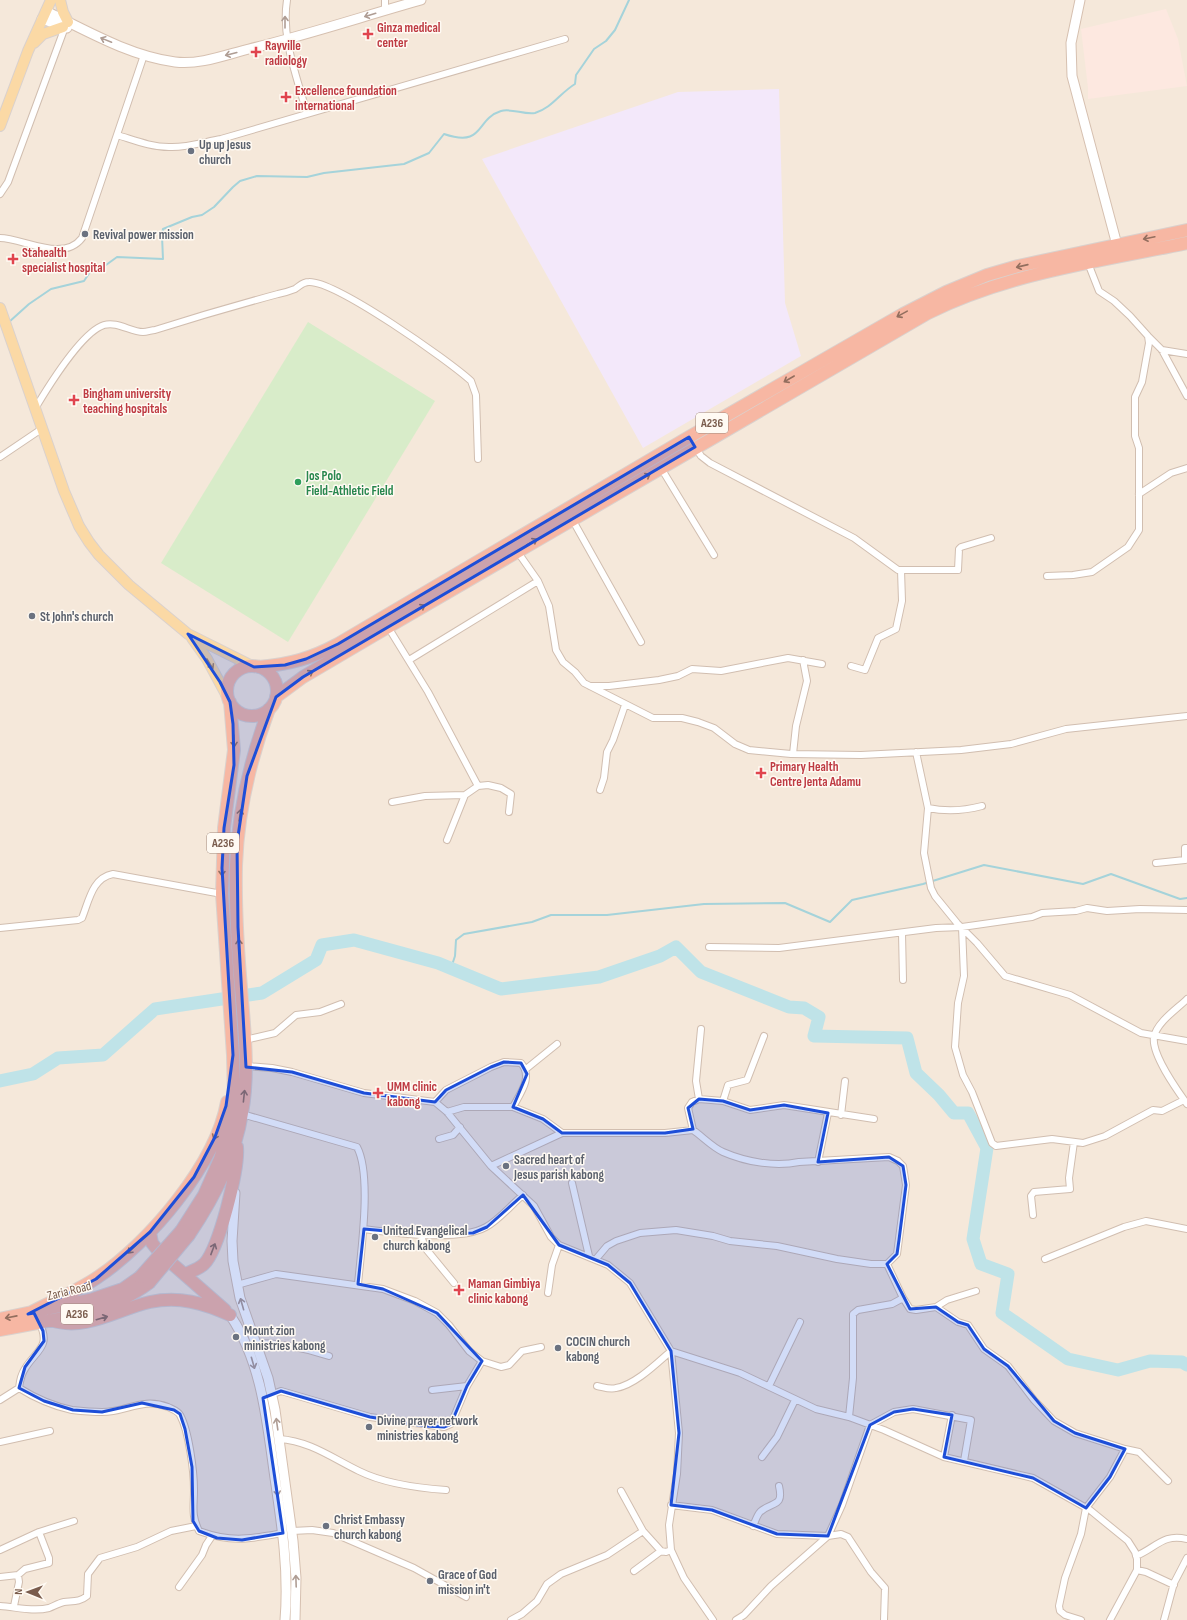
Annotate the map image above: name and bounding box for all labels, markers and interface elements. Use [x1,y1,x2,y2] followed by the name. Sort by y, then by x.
[363,12,376,19] one-way arrow
[281,16,289,29] one-way arrow
[377,20,441,51] place label: Ginza medical center
[362,28,374,40] marker: Ginza medical center
[100,35,112,43] one-way arrow
[265,38,308,69] place label: Rayville radiology
[250,46,262,58] marker: Rayville radiology
[225,51,238,58] one-way arrow
[295,83,397,114] place label: Excellence foundation international
[280,91,292,103] marker: Excellence foundation international
[199,137,251,168] place label: Up up Jesus church
[186,146,196,156] marker: Up up Jesus church
[93,227,194,243] place label: Revival power mission
[80,229,90,239] marker: Revival power mission
[1143,234,1156,242] one-way arrow
[22,245,106,276] place label: Stahealth specialist hospital
[7,253,19,265] marker: Stahealth specialist hospital
[1016,262,1029,270] one-way arrow
[896,311,908,319] one-way arrow
[783,376,795,384] one-way arrow
[83,386,172,417] place label: Bingham university teaching hospitals
[68,394,80,406] marker: Bingham university teaching hospitals
[696,413,728,433] road number: A236
[305,468,394,499] place label: Jos Polo Field-Athletic Field
[639,473,651,481] one-way arrow
[293,477,303,487] marker: Jos Polo Field-Athletic Field
[526,538,538,546] one-way arrow
[414,603,426,611] one-way arrow
[40,609,114,625] place label: St John's church
[27,611,37,621] marker: St John's church
[207,658,215,670] one-way arrow
[302,670,314,678] one-way arrow
[230,734,238,747] one-way arrow
[770,759,861,790] place label: Primary Health Centre Jenta Adamu
[755,767,767,779] marker: Primary Health Centre Jenta Adamu
[236,809,244,822] one-way arrow
[207,833,239,853] road number: A236
[218,863,226,876] one-way arrow
[235,939,242,952] one-way arrow
[387,1079,438,1110] place label: UMM clinic kabong
[372,1087,384,1099] marker: UMM clinic kabong
[241,1090,248,1103] one-way arrow
[212,1127,219,1139] one-way arrow
[513,1152,604,1183] place label: Sacred heart of Jesus parish kabong
[501,1161,511,1171] marker: Sacred heart of Jesus parish kabong
[383,1223,468,1254] place label: United Evangelical church kabong
[370,1232,380,1242] marker: United Evangelical church kabong
[127,1244,137,1254] one-way arrow
[209,1244,217,1256] one-way arrow
[468,1276,540,1307] place label: Maman Gimbiya clinic kabong
[45,1278,93,1304] street label: Zaria Road
[453,1284,465,1296] marker: Maman Gimbiya clinic kabong
[238,1298,245,1311] one-way arrow
[61,1304,93,1324] road number: A236
[5,1314,18,1322] one-way arrow
[95,1314,108,1321] one-way arrow
[244,1323,326,1354] place label: Mount zion ministries kabong
[231,1332,241,1342] marker: Mount zion ministries kabong
[566,1334,630,1365] place label: COCIN church kabong
[553,1343,563,1353] marker: COCIN church kabong
[249,1356,257,1369] one-way arrow
[377,1413,479,1444] place label: Divine prayer network ministries kabong
[273,1418,281,1431] one-way arrow
[364,1422,374,1432] marker: Divine prayer network ministries kabong
[273,1483,281,1496] one-way arrow
[334,1512,405,1543] place label: Christ Embassy church kabong
[321,1521,331,1531] marker: Christ Embassy church kabong
[438,1567,497,1598] place label: Grace of God mission in't
[8,1572,48,1612] north arrow
[292,1575,300,1588] one-way arrow
[425,1576,435,1586] marker: Grace of God mission in't
[12,1589,25,1595] text: N

